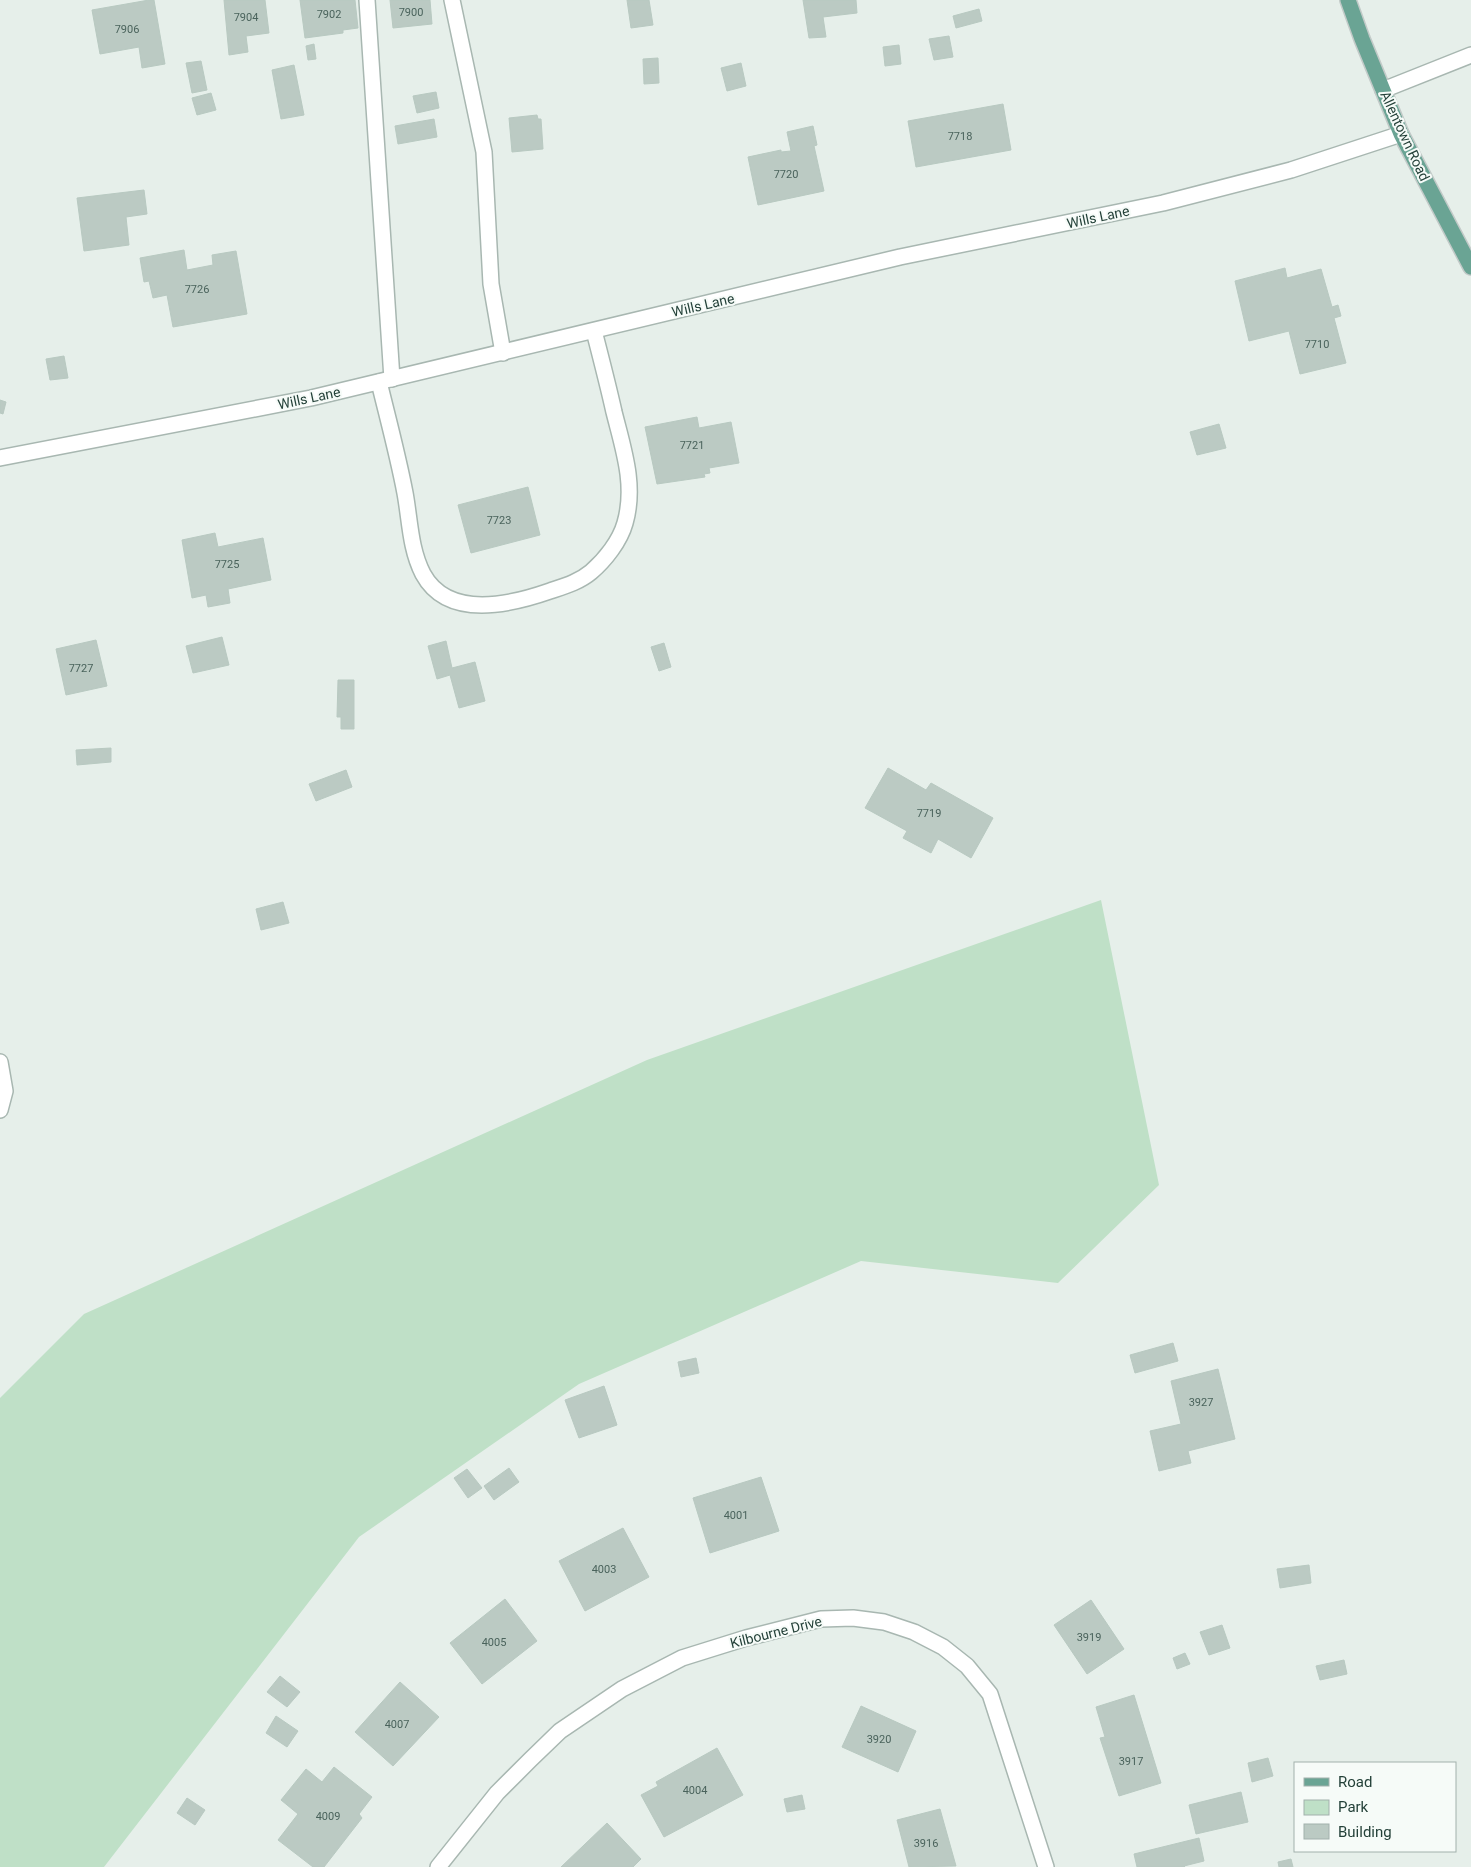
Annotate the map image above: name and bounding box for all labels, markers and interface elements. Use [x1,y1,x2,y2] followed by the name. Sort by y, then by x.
[399,6,423,19] house number: 7900
[317,8,341,21] house number: 7902
[234,11,258,24] house number: 7904
[115,23,139,36] house number: 7906
[1377,88,1433,184] street label: Allentown Road
[948,130,972,143] house number: 7718
[774,168,798,181] house number: 7720
[1065,203,1131,231] street label: Wills Lane
[185,283,209,296] house number: 7726
[670,290,736,320] street label: Wills Lane
[1305,338,1329,351] house number: 7710
[276,384,342,412] street label: Wills Lane
[680,439,704,452] house number: 7721
[487,514,511,527] house number: 7723
[215,558,239,571] house number: 7725
[69,662,93,675] house number: 7727
[917,807,941,820] house number: 7719
[1189,1396,1213,1409] house number: 3927
[724,1509,748,1522] house number: 4001
[592,1563,616,1576] house number: 4003
[728,1613,824,1651] street label: Kilbourne Drive
[1077,1631,1101,1644] house number: 3919
[482,1636,506,1649] house number: 4005
[385,1718,409,1731] house number: 4007
[867,1733,891,1746] house number: 3920
[1119,1755,1143,1768] house number: 3917
[1294,1762,1456,1852] legend
[1338,1773,1372,1791] text: Road
[683,1784,707,1797] house number: 4004
[1338,1798,1369,1816] text: Park
[316,1810,340,1823] house number: 4009
[1338,1823,1392,1841] text: Building
[914,1837,938,1850] house number: 3916

